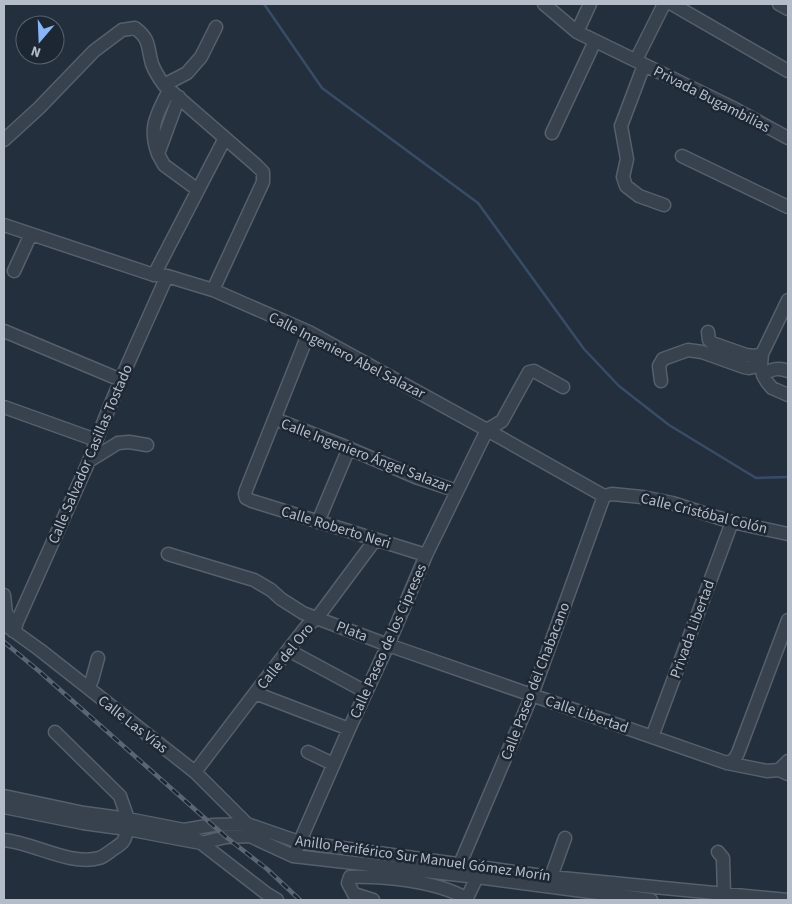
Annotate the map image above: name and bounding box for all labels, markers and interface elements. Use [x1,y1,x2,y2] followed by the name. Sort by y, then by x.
[15,15,65,65] north arrow
[28,40,44,62] text: N
[650,61,774,138] street label: Privada Bugambilias
[265,307,429,404] street label: Calle Ingeniero Abel Salazar
[43,361,138,547] street label: Calle Salvador Casillas Tostado
[278,413,455,498] street label: Calle Ingeniero Ángel Salazar
[638,488,769,539] street label: Calle Cristóbal Colón
[278,501,393,554] street label: Calle Roberto Neri
[345,560,432,722] street label: Calle Paseo de los Cipreses
[665,577,720,681] street label: Privada Libertad
[496,599,575,763] street label: Calle Paseo del Chabacano
[333,616,371,647] street label: Plata
[252,619,319,694] street label: Calle del Oro
[93,690,172,758] street label: Calle Las Vías
[542,690,631,739] street label: Calle Libertad
[294,830,552,887] street label: Anillo Periférico Sur Manuel Gómez Morín

